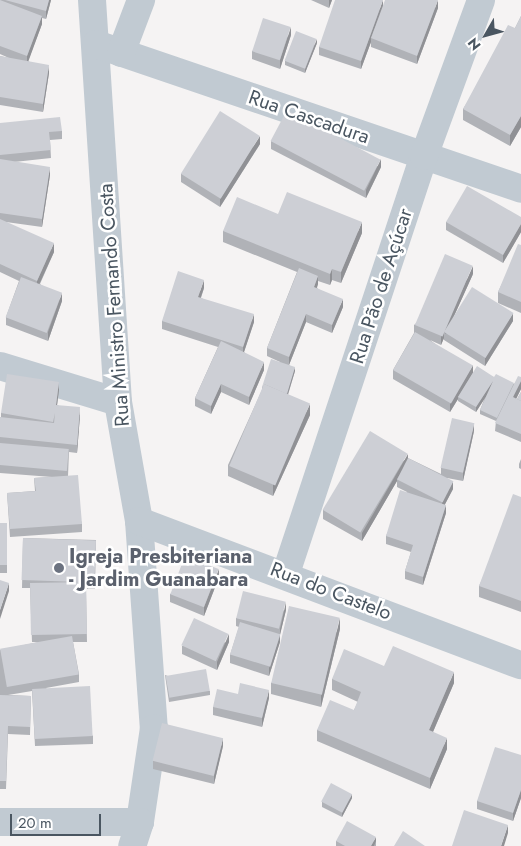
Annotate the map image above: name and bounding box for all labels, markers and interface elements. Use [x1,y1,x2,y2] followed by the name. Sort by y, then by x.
[461,10,511,60] north arrow
[463,34,485,55] text: N
[245,85,373,149] street label: Rua Cascadura
[94,183,134,427] street label: Rua Ministro Fernando Costa
[345,205,417,367] street label: Rua Pão de Açúcar
[69,544,252,591] place label: Igreja Presbiteriana - Jardim Guanabara
[267,557,395,625] street label: Rua do Castelo
[53,562,65,574] marker: Igreja Presbiteriana - Jardim Guanabara
[12,804,104,836] scale bar
[18,812,52,834] text: 20 m

